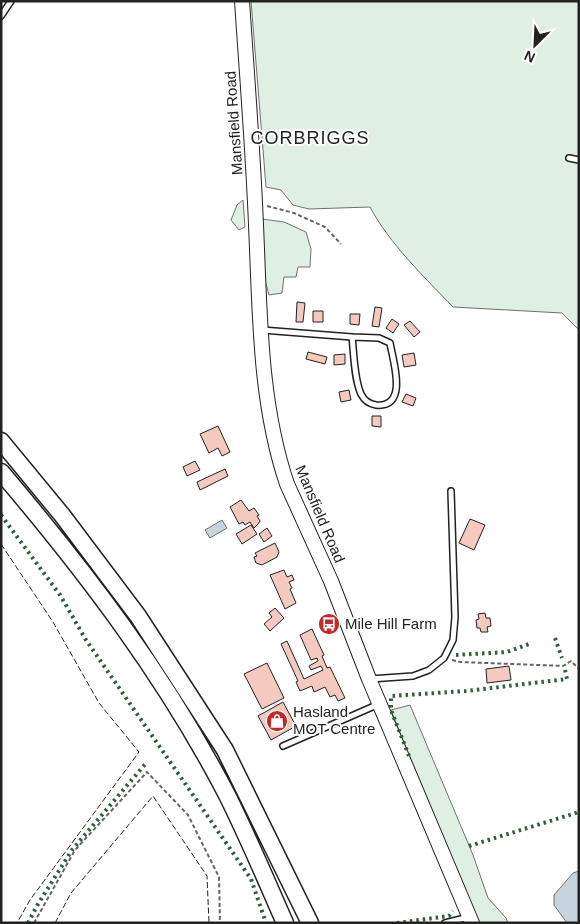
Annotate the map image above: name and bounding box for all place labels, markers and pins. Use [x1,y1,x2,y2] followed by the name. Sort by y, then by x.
[317,612,341,636] bus stop icon: Mile Hill Farm
[345,615,437,632] place label: Mile Hill Farm
[293,703,375,737] place label: Hasland MOT Centre
[265,709,289,733] shop icon: Hasland MOT Centre

